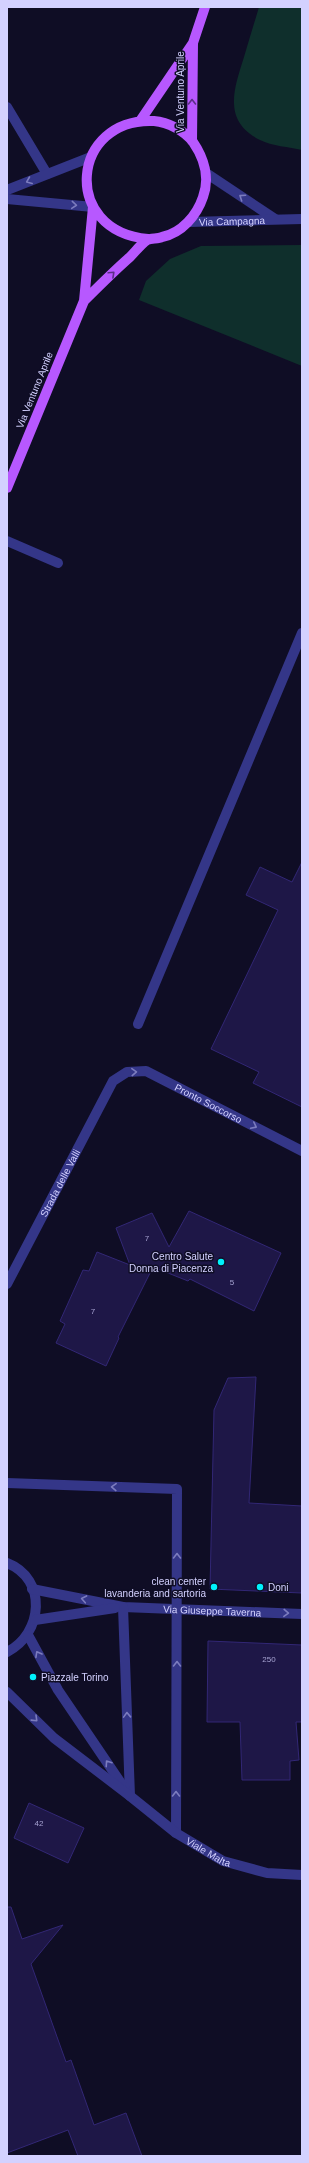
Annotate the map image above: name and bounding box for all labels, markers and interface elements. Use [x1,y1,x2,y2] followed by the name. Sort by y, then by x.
[175,51,186,133] street label: Via Ventuno Aprile
[188,99,196,105] one-way arrow
[25,177,32,185] one-way arrow
[240,195,247,202] one-way arrow
[71,200,77,209] one-way arrow
[199,215,266,228] street label: Via Campagna
[107,271,115,279] one-way arrow
[14,350,55,430] street label: Via Ventuno Aprile
[131,1068,137,1076] one-way arrow
[173,1082,244,1126] street label: Pronto Soccorso
[250,1121,257,1129] one-way arrow
[38,1148,82,1219] street label: Strada delle Valli
[145,1234,150,1243] house number: 7
[129,1251,213,1274] place label: Centro Salute Donna di Piacenza
[216,1257,226,1267] marker: Centro Salute Donna di Piacenza
[230,1278,235,1287] house number: 5
[91,1307,96,1316] house number: 7
[111,1483,117,1491] one-way arrow
[173,1553,181,1559] one-way arrow
[104,1576,207,1599] place label: clean center lavanderia and sartoria
[209,1582,219,1592] marker: clean center lavanderia and sartoria
[255,1582,265,1592] marker: Doni
[268,1582,289,1593] place label: Doni
[81,1596,87,1604] one-way arrow
[163,1604,262,1618] street label: Via Giuseppe Taverna
[283,1609,289,1618] one-way arrow
[36,1651,43,1658] one-way arrow
[262,1655,276,1664] house number: 250
[173,1661,181,1667] one-way arrow
[28,1672,38,1682] marker: Piazzale Torino
[41,1672,109,1683] place label: Piazzale Torino
[123,1712,131,1718] one-way arrow
[30,1714,38,1722] one-way arrow
[106,1761,113,1768] one-way arrow
[172,1791,180,1797] one-way arrow
[35,1819,44,1828] house number: 42
[184,1835,232,1869] street label: Viale Malta

